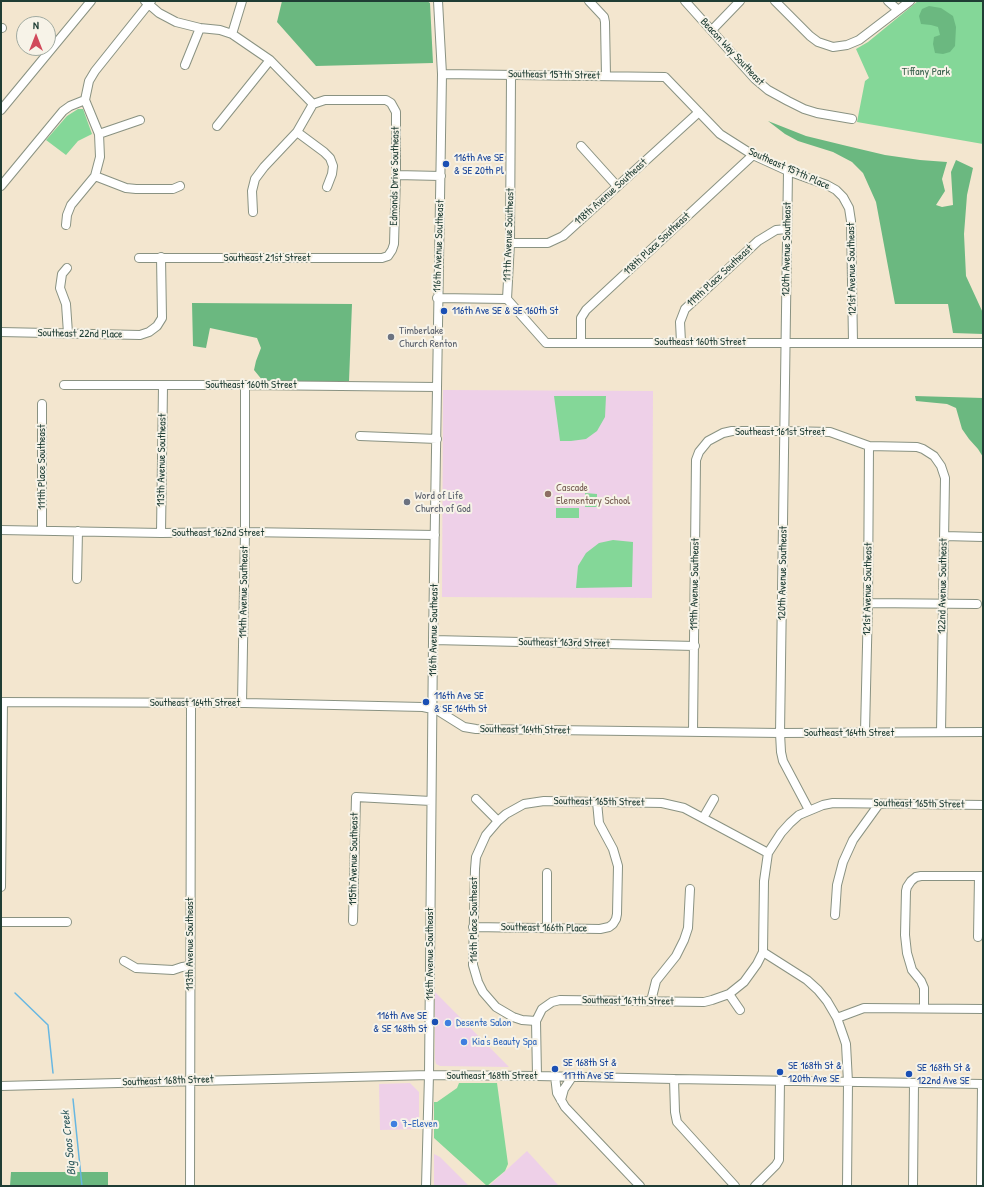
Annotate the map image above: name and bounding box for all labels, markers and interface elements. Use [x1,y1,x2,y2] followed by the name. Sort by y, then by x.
[697,15,767,89] street label: Beacon Way Southeast
[16,16,56,56] north arrow
[33,18,39,32] text: N
[902,65,950,79] park label: Tiffany Park
[508,68,600,82] street label: Southeast 157th Street
[388,126,402,226] street label: Edmonds Drive Southeast
[746,145,832,193] street label: Southeast 157th Place
[454,151,504,177] place label: 116th Ave SE & SE 20th Pl
[572,156,650,228] street label: 118th Avenue Southeast
[441,159,451,169] marker: 116th Ave SE & SE 20th Pl
[501,188,517,282] street label: 117th Avenue Southeast
[431,199,447,293] street label: 116th Avenue Southeast
[780,202,794,296] street label: 120th Avenue Southeast
[621,210,693,278] street label: 118th Place Southeast
[845,222,859,316] street label: 121st Avenue Southeast
[684,242,756,310] street label: 119th Place Southeast
[224,251,310,265] street label: Southeast 21st Street
[452,304,558,318] place label: 116th Ave SE & SE 160th St
[439,306,449,316] marker: 116th Ave SE & SE 160th St
[399,324,457,350] place label: Timberlake Church Renton
[37,327,123,341] street label: Southeast 22nd Place
[386,332,396,342] marker: Timberlake Church Renton
[654,335,746,349] street label: Southeast 160th Street
[205,378,297,392] street label: Southeast 160th Street
[155,413,169,507] street label: 113th Avenue Southeast
[35,424,49,510] street label: 111th Place Southeast
[735,425,825,439] street label: Southeast 161st Street
[556,481,630,507] place label: Cascade Elementary School
[415,489,471,515] place label: Word of Life Church of God
[543,489,553,499] marker: Cascade Elementary School
[402,497,412,507] marker: Word of Life Church of God
[172,526,264,540] street label: Southeast 162nd Street
[776,526,790,620] street label: 120th Avenue Southeast
[688,538,702,630] street label: 119th Avenue Southeast
[936,538,950,634] street label: 122nd Avenue Southeast
[861,542,875,636] street label: 121st Avenue Southeast
[237,546,251,638] street label: 114th Avenue Southeast
[427,584,441,676] street label: 116th Avenue Southeast
[518,636,610,650] street label: Southeast 163rd Street
[434,689,487,715] place label: 116th Ave SE & SE 164th St
[150,696,240,710] street label: Southeast 164th Street
[421,697,431,707] marker: 116th Ave SE & SE 164th St
[480,723,570,737] street label: Southeast 164th Street
[804,726,894,740] street label: Southeast 164th Street
[553,795,645,809] street label: Southeast 165th Street
[873,797,965,811] street label: Southeast 165th Street
[347,812,361,906] street label: 115th Avenue Southeast
[467,877,481,963] street label: 116th Place Southeast
[183,897,197,991] street label: 113th Avenue Southeast
[423,908,437,1000] street label: 116th Avenue Southeast
[501,921,587,935] street label: Southeast 166th Place
[582,994,674,1008] street label: Southeast 167th Street
[373,1009,427,1035] place label: 116th Ave SE & SE 168th St
[456,1016,512,1030] place label: Desente Salon
[430,1017,440,1027] marker: 116th Ave SE & SE 168th St
[443,1018,453,1028] marker: Desente Salon
[472,1035,537,1049] place label: Kia's Beauty Spa
[459,1037,469,1047] marker: Kia's Beauty Spa
[563,1056,617,1082] place label: SE 168th St & 117th Ave SE
[788,1059,842,1085] place label: SE 168th St & 120th Ave SE
[917,1061,971,1087] place label: SE 168th St & 122nd Ave SE
[550,1064,560,1074] marker: SE 168th St & 117th Ave SE
[775,1067,785,1077] marker: SE 168th St & 120th Ave SE
[446,1069,538,1083] street label: Southeast 168th Street
[904,1069,914,1079] marker: SE 168th St & 122nd Ave SE
[122,1073,214,1089] street label: Southeast 168th Street
[58,1110,80,1176] water label: Big Soos Creek
[402,1117,438,1131] place label: 7-Eleven
[389,1119,399,1129] marker: 7-Eleven

